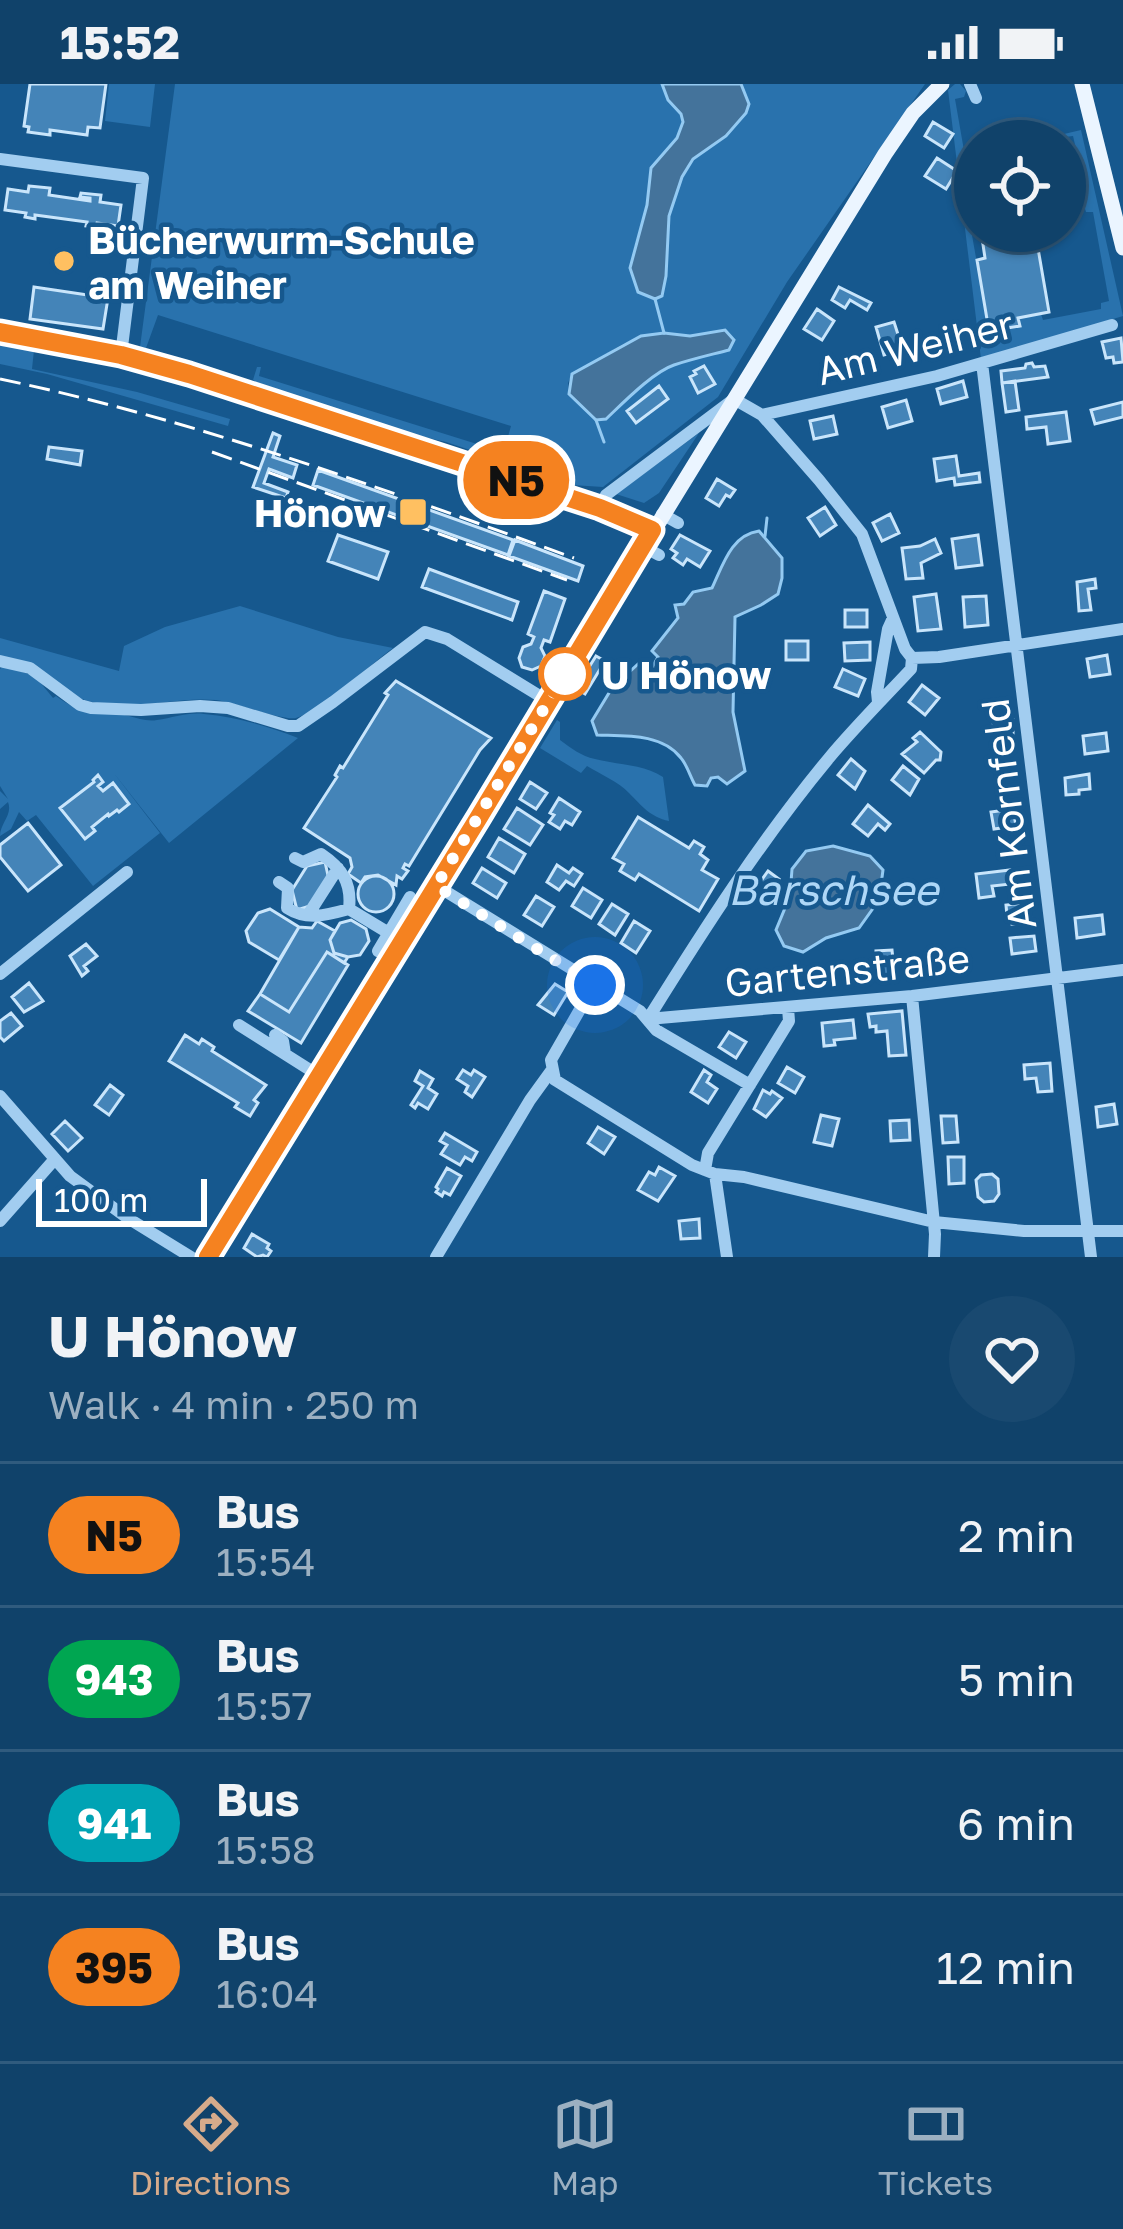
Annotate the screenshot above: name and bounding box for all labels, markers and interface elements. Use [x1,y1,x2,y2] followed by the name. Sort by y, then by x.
[60,15,180,69] text: 15:52
[954,120,1086,252] map controls
[954,120,1086,252] button: locate
[88,216,475,308] place label: Bücherwurm-Schule am Weiher
[51,248,77,274] marker: Bücherwurm-Schule am Weiher
[812,300,1018,394] street label: Am Weiher
[462,441,570,519] line badge: N5
[487,455,545,505] text: N5
[254,489,386,536] place label: Hönow
[397,496,429,528] marker: Hönow
[540,649,590,699] marker: U Hönow
[601,651,771,698] place label: U Hönow
[971,696,1045,932] street label: Am Kornfeld
[728,864,941,914] water label: Barschsee
[722,934,972,1006] street label: Gartenstraße
[565,955,625,1015] your location
[36,1173,207,1226] scale bar
[54,1180,148,1219] text: 100 m
[949,1296,1075,1422] button: heart
[48,1301,297,1370] text: U Hönow
[48,1381,419,1428] text: Walk · 4 min · 250 m
[216,1484,300,1538] text: Bus
[958,1508,1075,1562] text: 2 min
[85,1510,143,1560] text: N5
[216,1538,316,1585] text: 15:54
[216,1628,300,1682] text: Bus
[958,1652,1075,1706] text: 5 min
[75,1654,153,1704] text: 943
[216,1682,313,1729] text: 15:57
[216,1772,300,1826] text: Bus
[957,1796,1075,1850] text: 6 min
[77,1798,151,1848] text: 941
[216,1826,316,1873] text: 15:58
[216,1916,300,1970] text: Bus
[936,1940,1075,1994] text: 12 min
[75,1942,153,1992] text: 395
[216,1970,318,2017] text: 16:04
[130,2091,291,2202] tab: Directions
[551,2091,618,2202] tab: Map
[878,2091,993,2202] tab: Tickets

